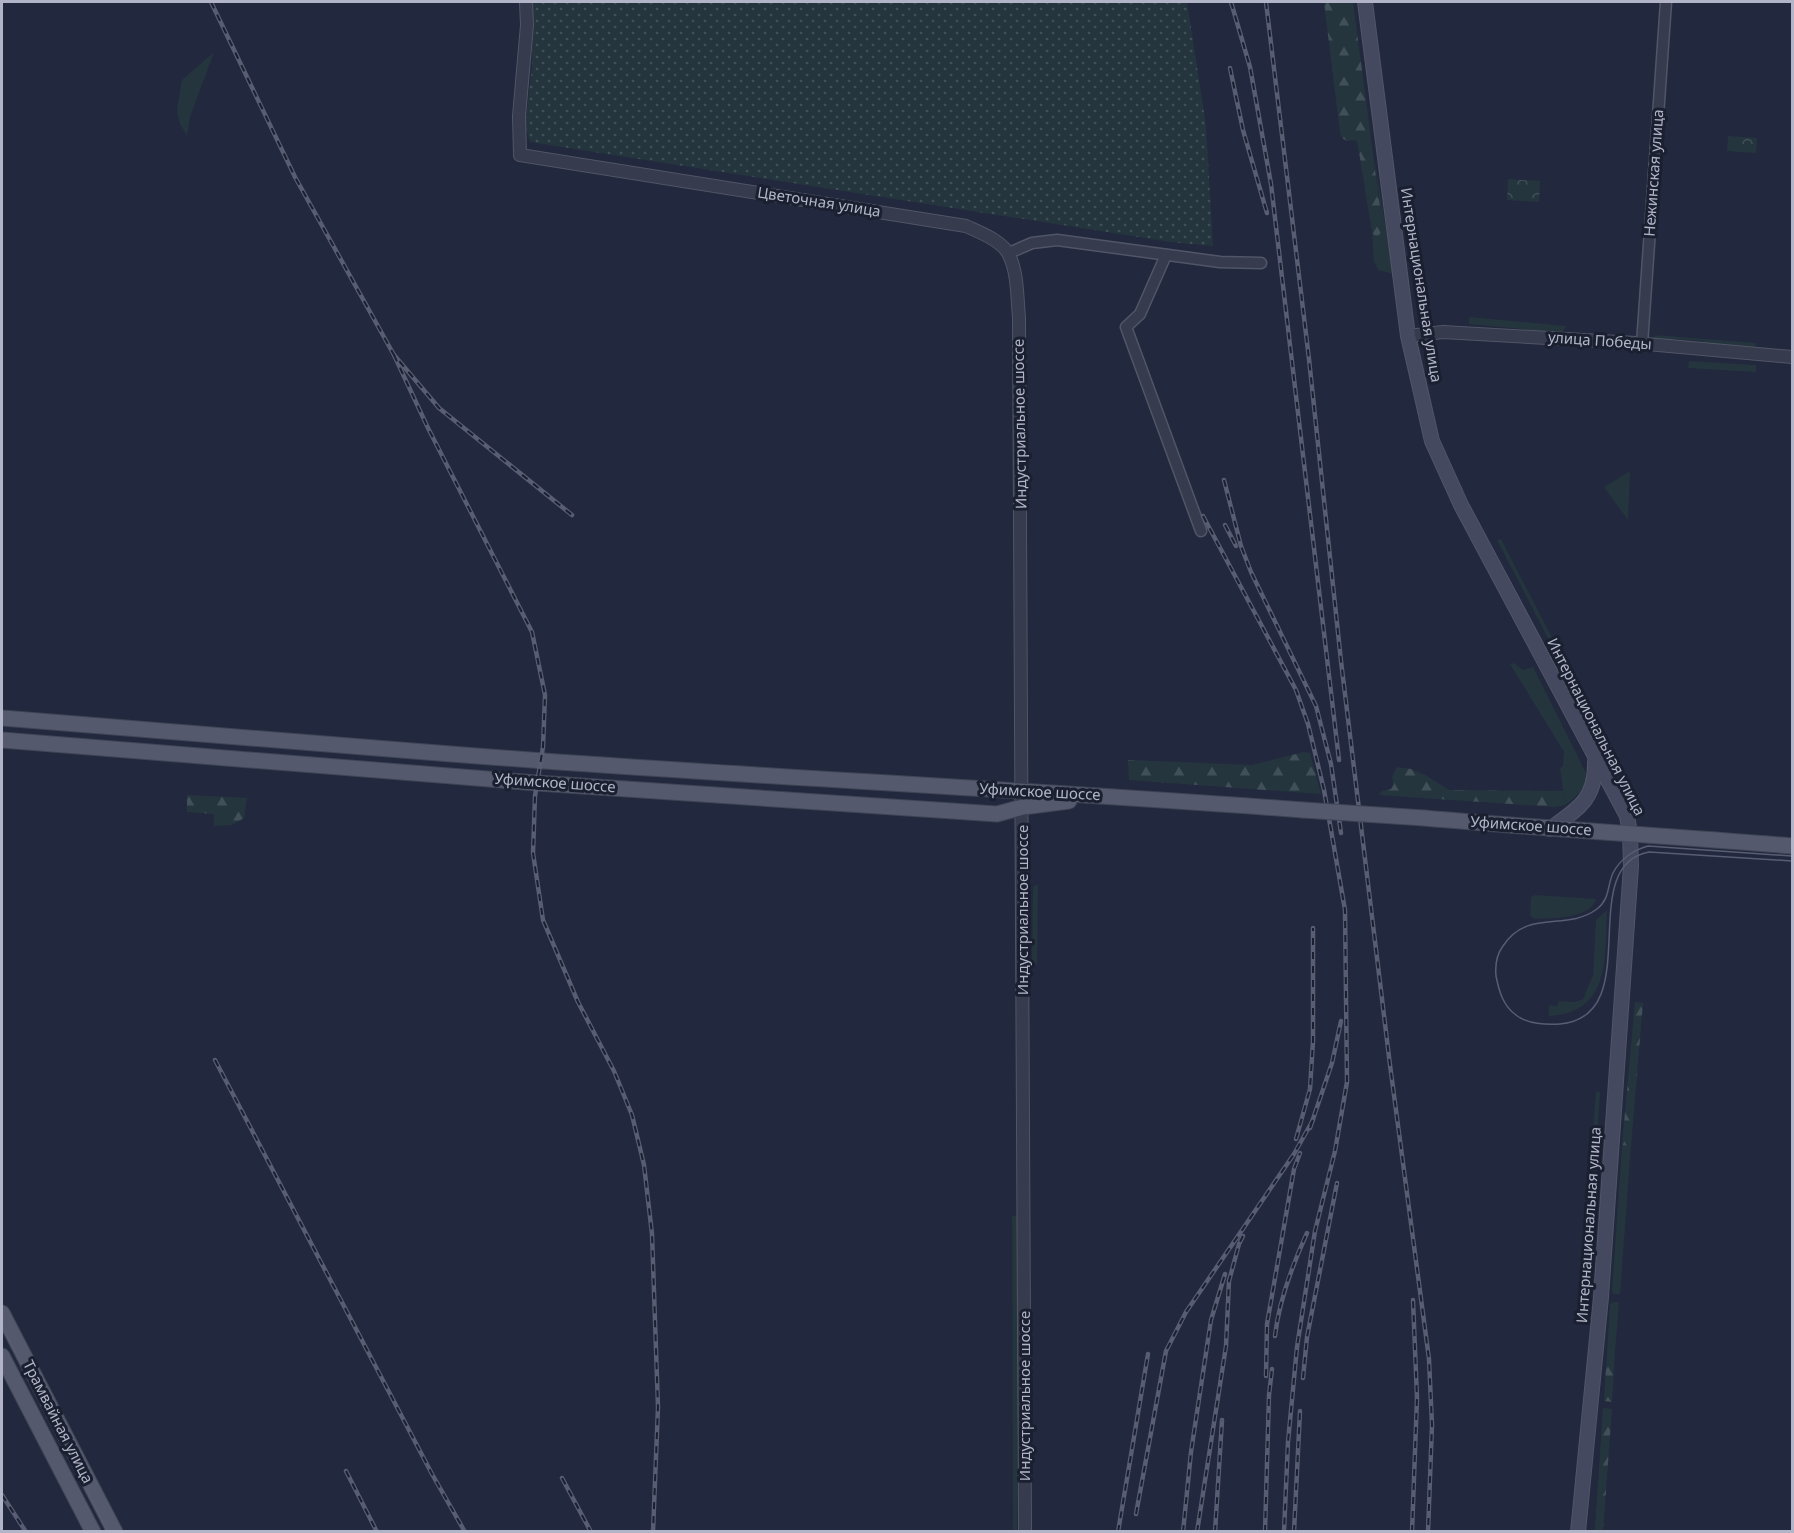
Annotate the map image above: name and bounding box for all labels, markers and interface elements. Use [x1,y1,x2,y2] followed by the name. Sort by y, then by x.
[1639,109,1667,237] street label: Нежинская улица
[756,181,882,221] street label: Цветочная улица
[1397,186,1447,384] street label: Интернациональная улица
[1548,326,1653,354] street label: улица Победы
[1008,339,1030,509] street label: Индустриальное шоссе
[1543,634,1650,819] street label: Интернациональная улица
[494,768,616,796] street label: Уфимское шоссе
[979,778,1101,804] street label: Уфимское шоссе
[1470,811,1592,839] street label: Уфимское шоссе
[1012,825,1032,995] street label: Индустриальное шоссе
[1571,1126,1605,1324] street label: Интернациональная улица
[1014,1311,1034,1481] street label: Индустриальное шоссе
[19,1357,99,1487] street label: Трамвайная улица

